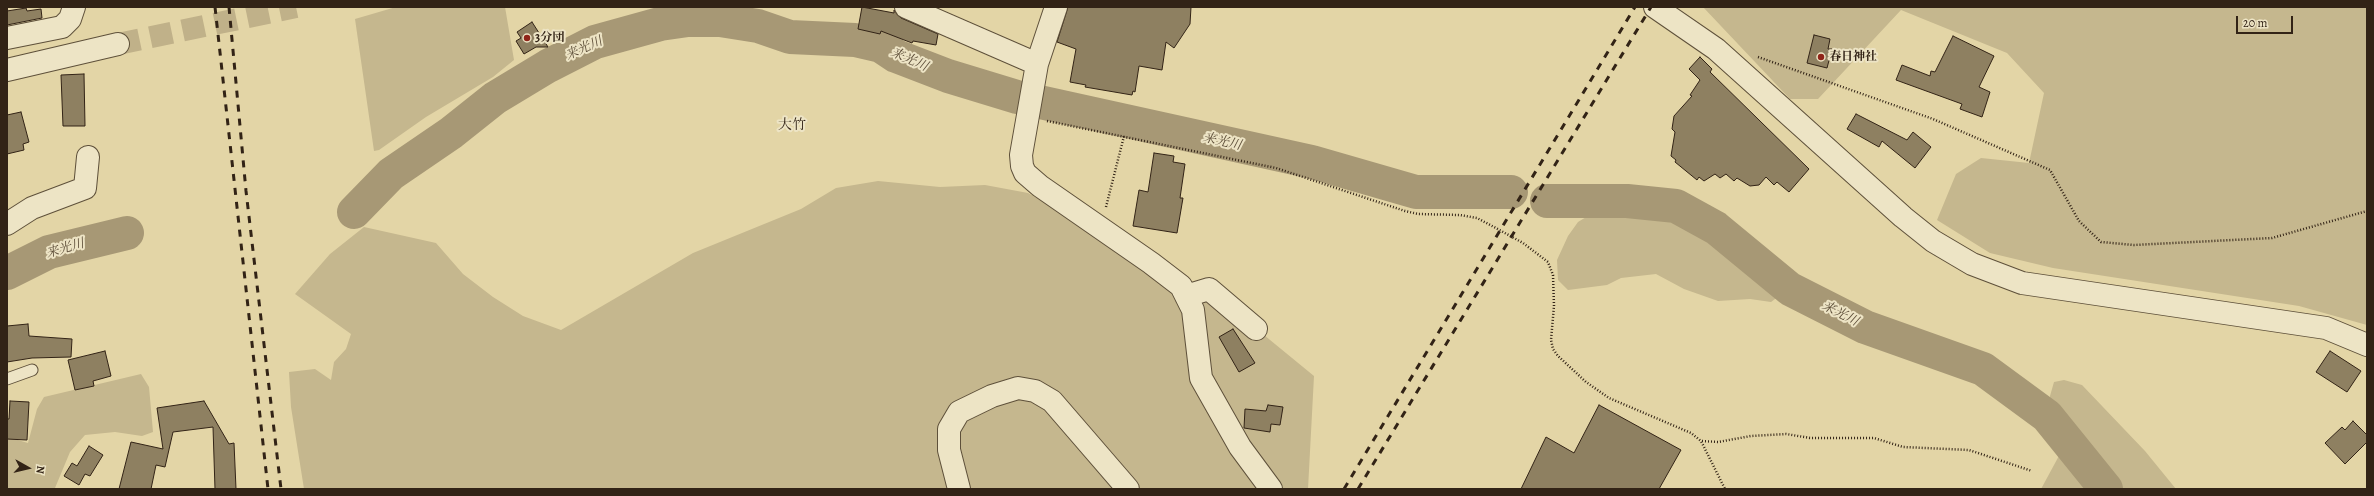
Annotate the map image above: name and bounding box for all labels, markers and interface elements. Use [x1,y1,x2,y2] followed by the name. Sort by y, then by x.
[2238,8,2295,34] scale bar
[2243,15,2267,31] text: 20 m
[535,31,564,45] place label: 3分団
[522,33,532,43] marker: 3分団
[563,34,605,64] water label: 来光川
[888,45,930,75] water label: 来光川
[1829,50,1877,64] place label: 春日神社
[1816,52,1826,62] marker: 春日神社
[778,118,806,134] district label: 大竹
[1201,130,1243,154] water label: 来光川
[44,236,86,262] water label: 来光川
[1819,298,1861,330] water label: 来光川
[8,448,48,488] north arrow
[32,465,48,475] text: N

